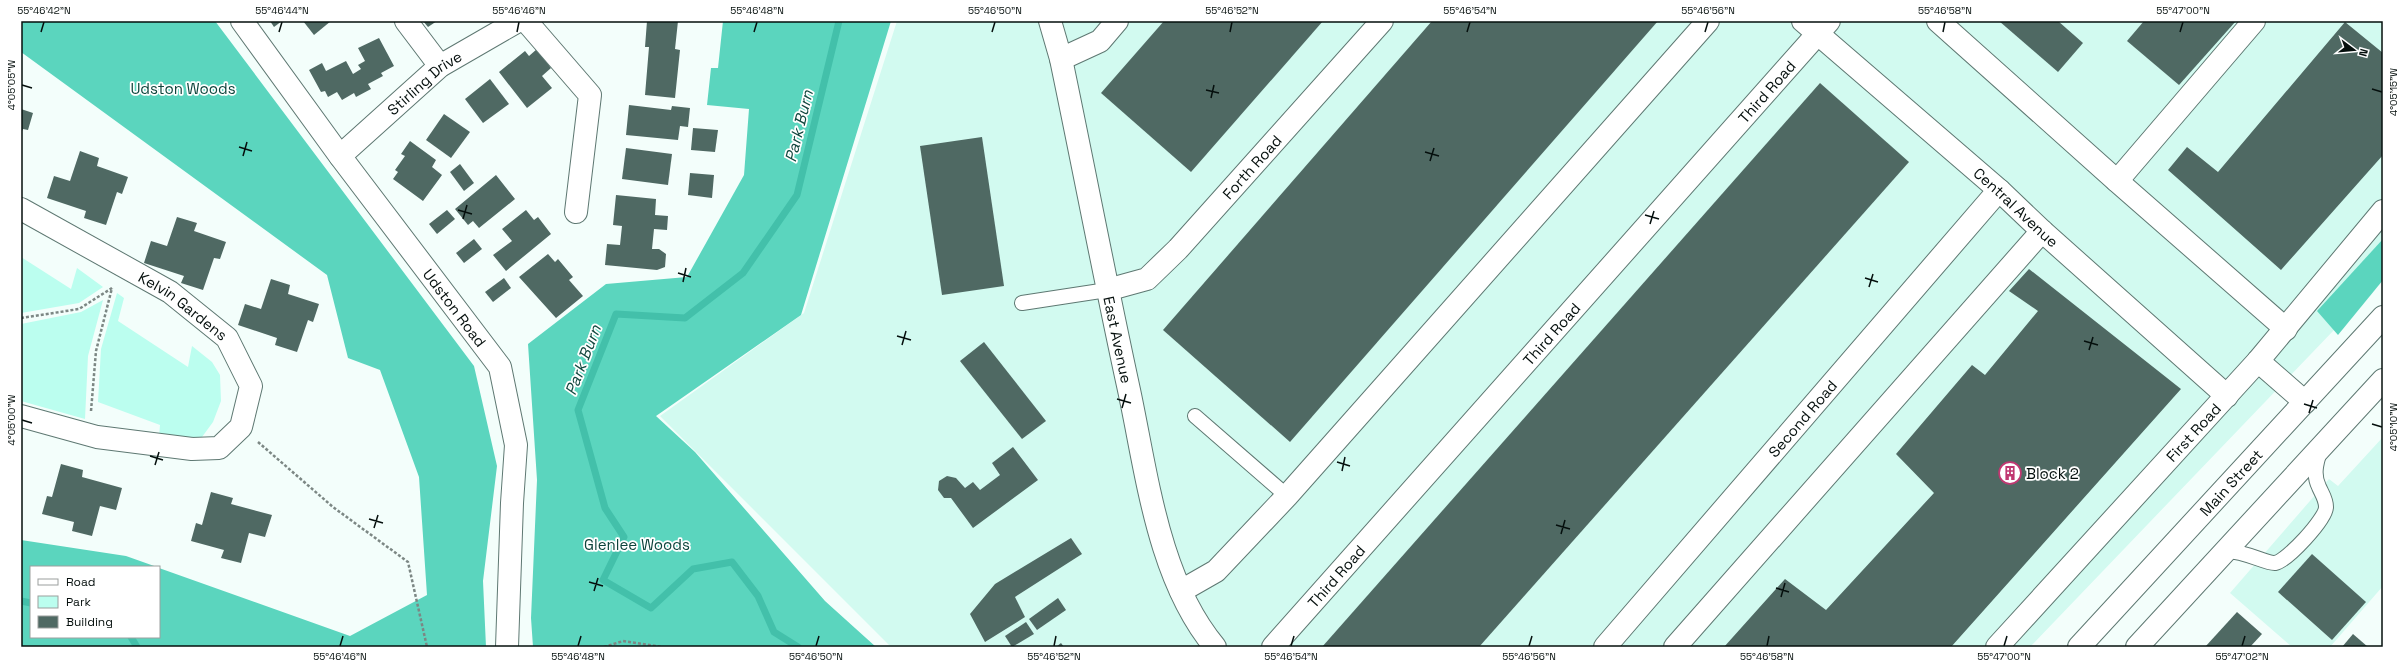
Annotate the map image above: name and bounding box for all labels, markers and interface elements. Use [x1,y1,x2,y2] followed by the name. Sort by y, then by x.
[17,4,71,17] text: 55°46'42"N
[255,4,309,17] text: 55°46'44"N
[492,4,546,17] text: 55°46'46"N
[730,4,784,17] text: 55°46'48"N
[968,4,1022,17] text: 55°46'50"N
[1205,4,1259,17] text: 55°46'52"N
[1443,4,1497,17] text: 55°46'54"N
[1681,4,1735,17] text: 55°46'56"N
[1918,4,1972,17] text: 55°46'58"N
[2156,4,2210,17] text: 55°47'00"N
[2334,30,2374,70] north arrow
[383,46,465,119] street label: Stirling Drive
[2356,47,2371,58] text: N
[1734,56,1799,127] street label: Third Road
[5,60,18,110] text: 4°05'05"W
[2387,68,2400,116] text: 4°05'15"W
[130,79,236,98] park label: Udston Woods
[780,87,818,164] water label: Park Burn
[1218,131,1285,203] street label: Forth Road
[1970,163,2063,251] street label: Central Avenue
[419,265,491,350] street label: Udston Road
[135,267,232,344] street label: Kelvin Gardens
[1100,295,1137,385] street label: East Avenue
[1518,298,1584,369] street label: Third Road
[560,321,606,398] water label: Park Burn
[1764,376,1841,461] street label: Second Road
[5,394,18,445] text: 4°05'00"W
[2162,399,2225,465] street label: First Road
[2387,402,2400,451] text: 4°05'10"W
[2195,445,2266,520] street label: Main Street
[1997,460,2023,486] building icon: Block 2
[2026,464,2079,483] place label: Block 2
[584,535,690,554] park label: Glenlee Woods
[1303,541,1369,611] street label: Third Road
[30,566,160,638] legend
[66,574,95,590] text: Road
[66,594,91,610] text: Park
[66,614,113,630] text: Building
[313,650,367,663] text: 55°46'46"N
[551,650,605,663] text: 55°46'48"N
[789,650,843,663] text: 55°46'50"N
[1027,650,1081,663] text: 55°46'52"N
[1264,650,1318,663] text: 55°46'54"N
[1502,650,1556,663] text: 55°46'56"N
[1740,650,1794,663] text: 55°46'58"N
[1977,650,2031,663] text: 55°47'00"N
[2215,650,2269,663] text: 55°47'02"N

